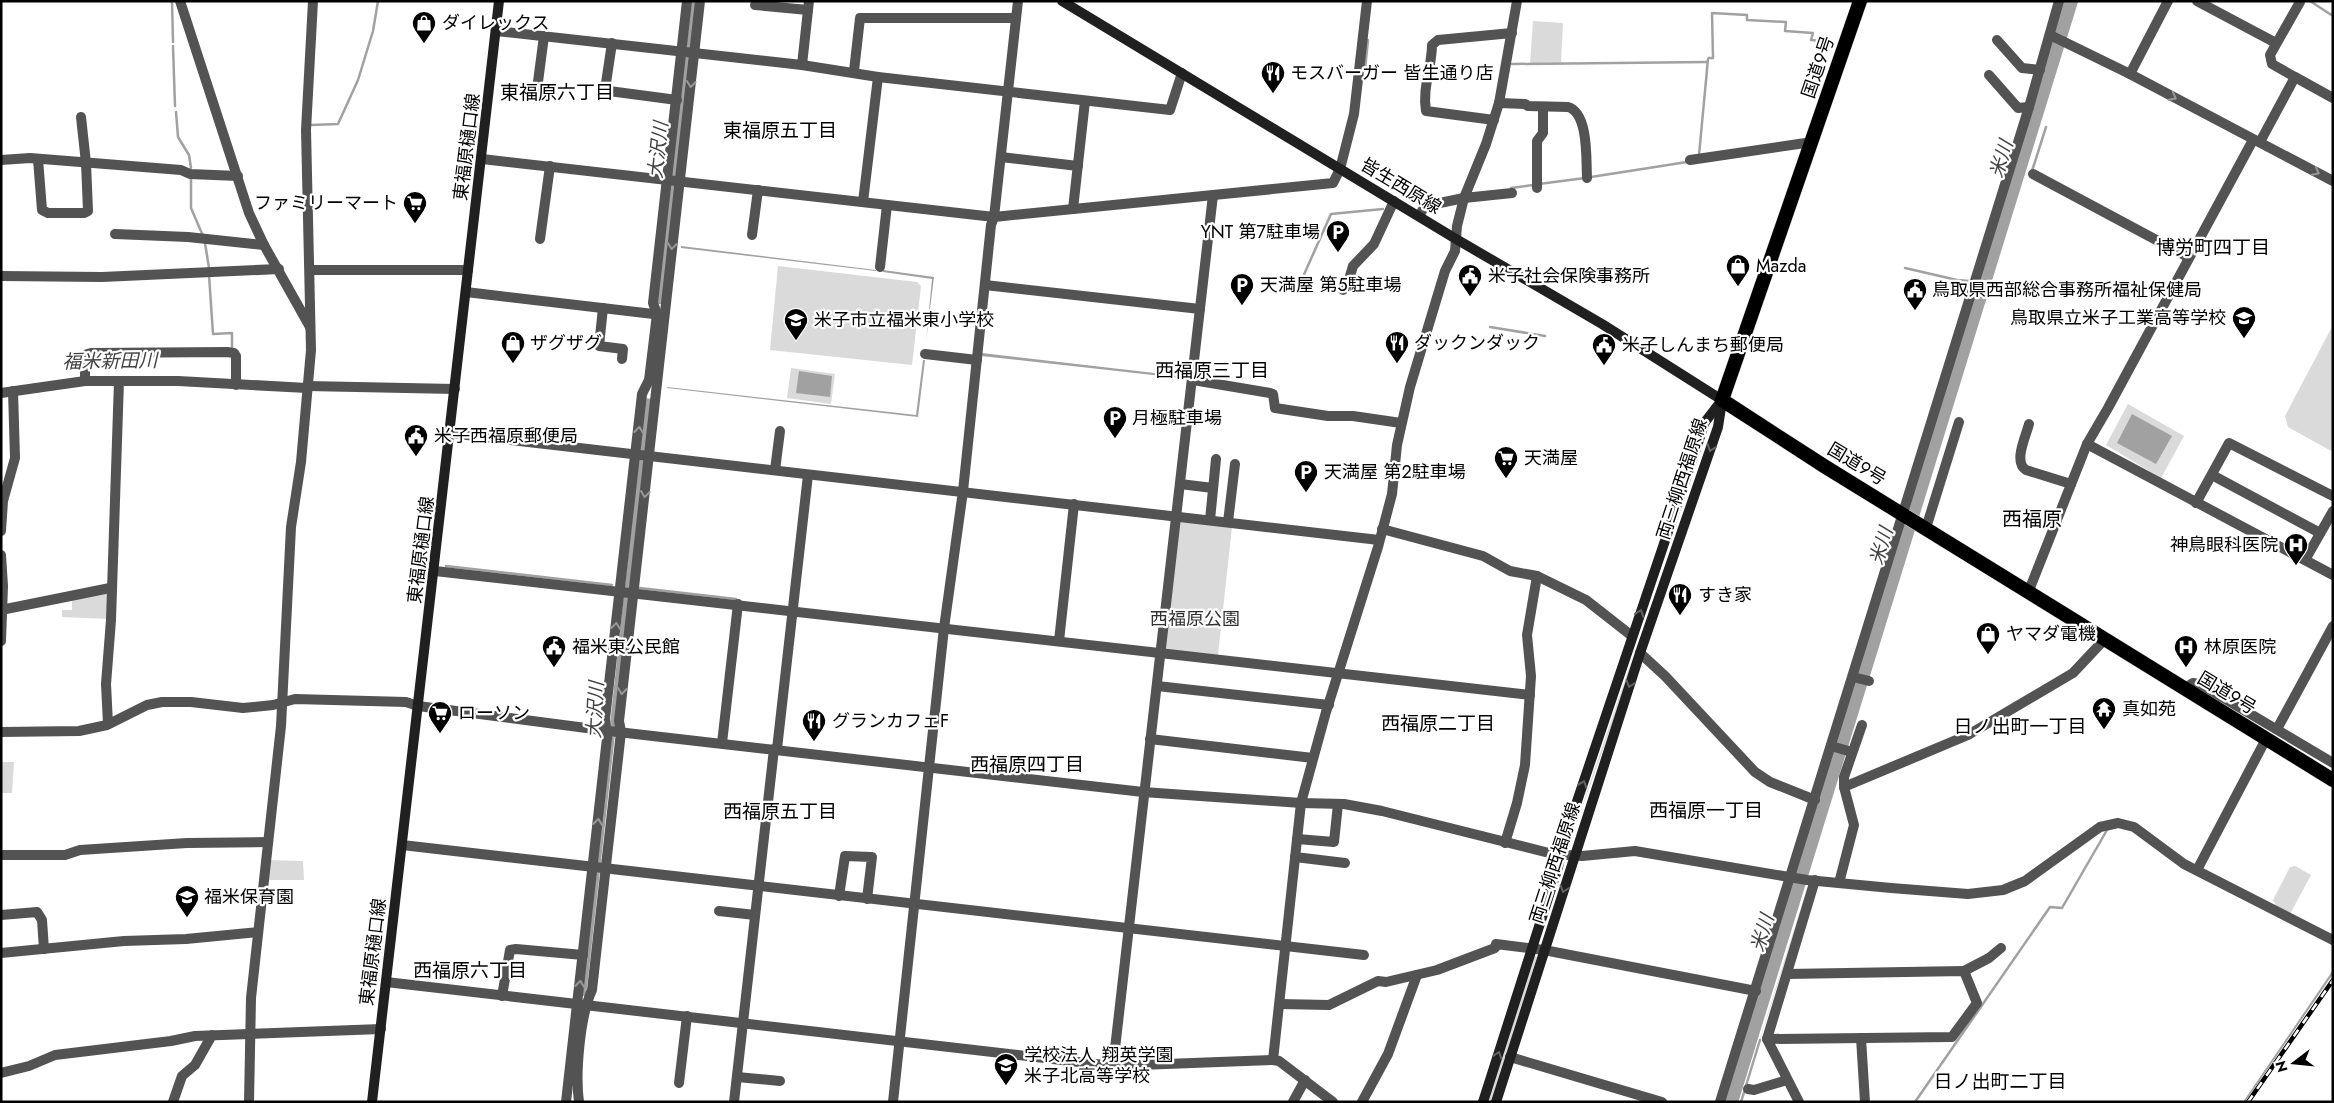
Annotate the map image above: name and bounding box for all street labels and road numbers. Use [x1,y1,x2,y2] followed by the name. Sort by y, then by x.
[1795,32,1841,102] street label: 国道9号
[448,92,486,202] street label: 東福原樋口線
[1356,152,1446,220] street label: 皆生西原線
[1650,415,1714,543] street label: 両三柳西福原線
[1823,436,1891,492] street label: 国道9号
[402,495,440,605] street label: 東福原樋口線
[2193,665,2261,721] street label: 国道9号
[1523,799,1587,927] street label: 両三柳西福原線
[354,897,392,1007] street label: 東福原樋口線

